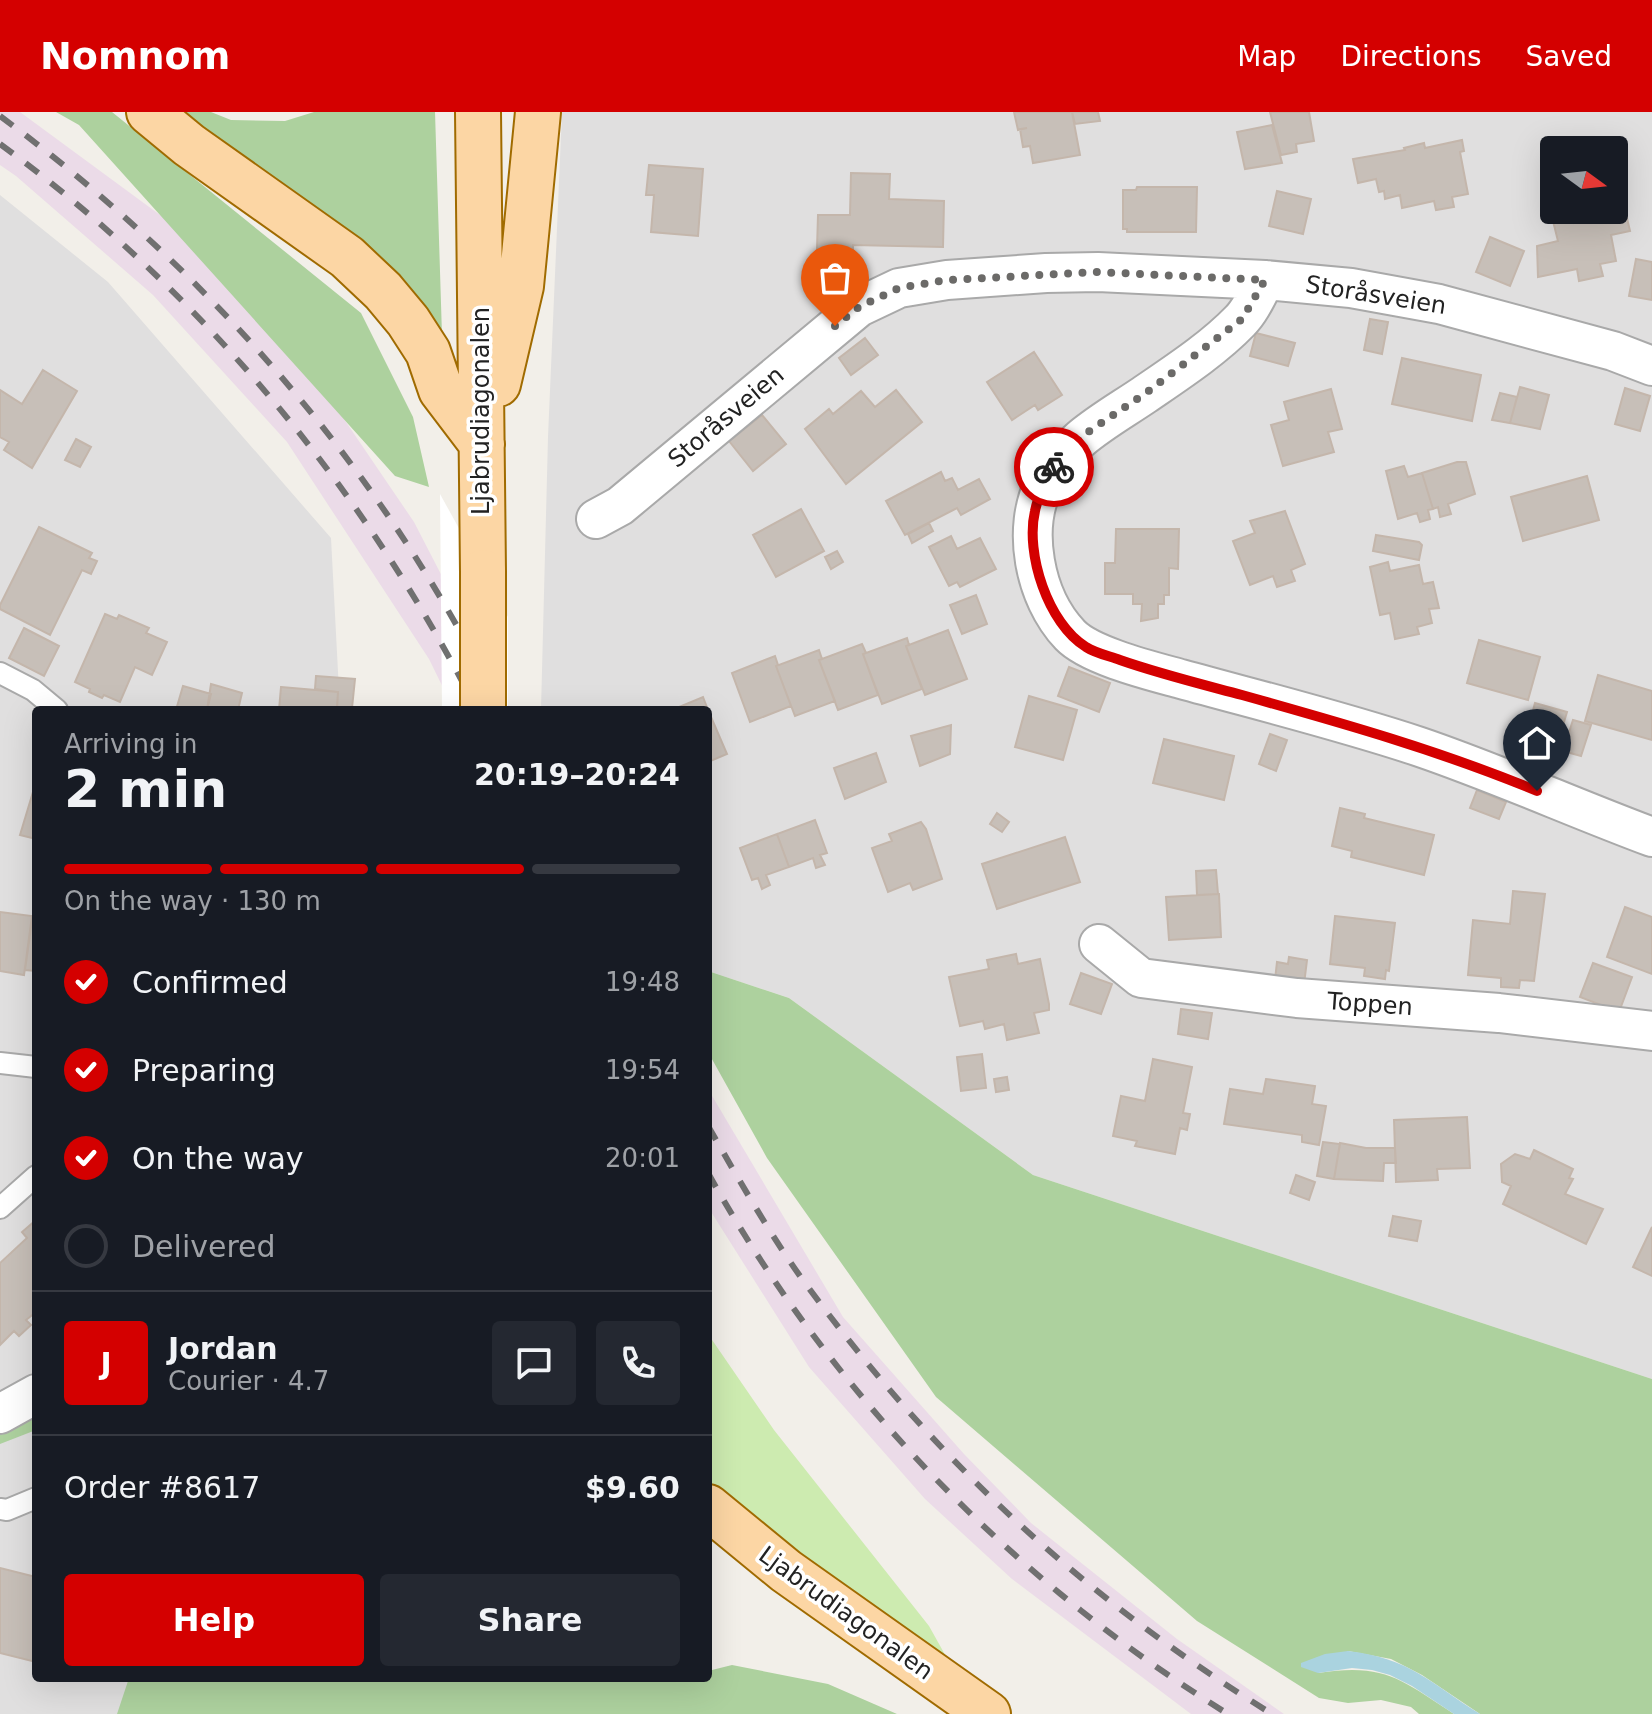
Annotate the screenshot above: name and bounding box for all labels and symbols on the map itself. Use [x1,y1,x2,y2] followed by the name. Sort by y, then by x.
[1540,136,1628,224] north arrow
[801,244,869,326] pin
[1304,269,1448,320] street label: Storåsveien
[467,307,495,515] street label: Ljabrudiagonalen
[662,360,789,473] street label: Storåsveien
[1014,427,1094,507] courier
[1503,709,1571,791] pin
[1325,987,1414,1021] street label: Toppen
[754,1540,938,1686] street label: Ljabrudiagonalen

